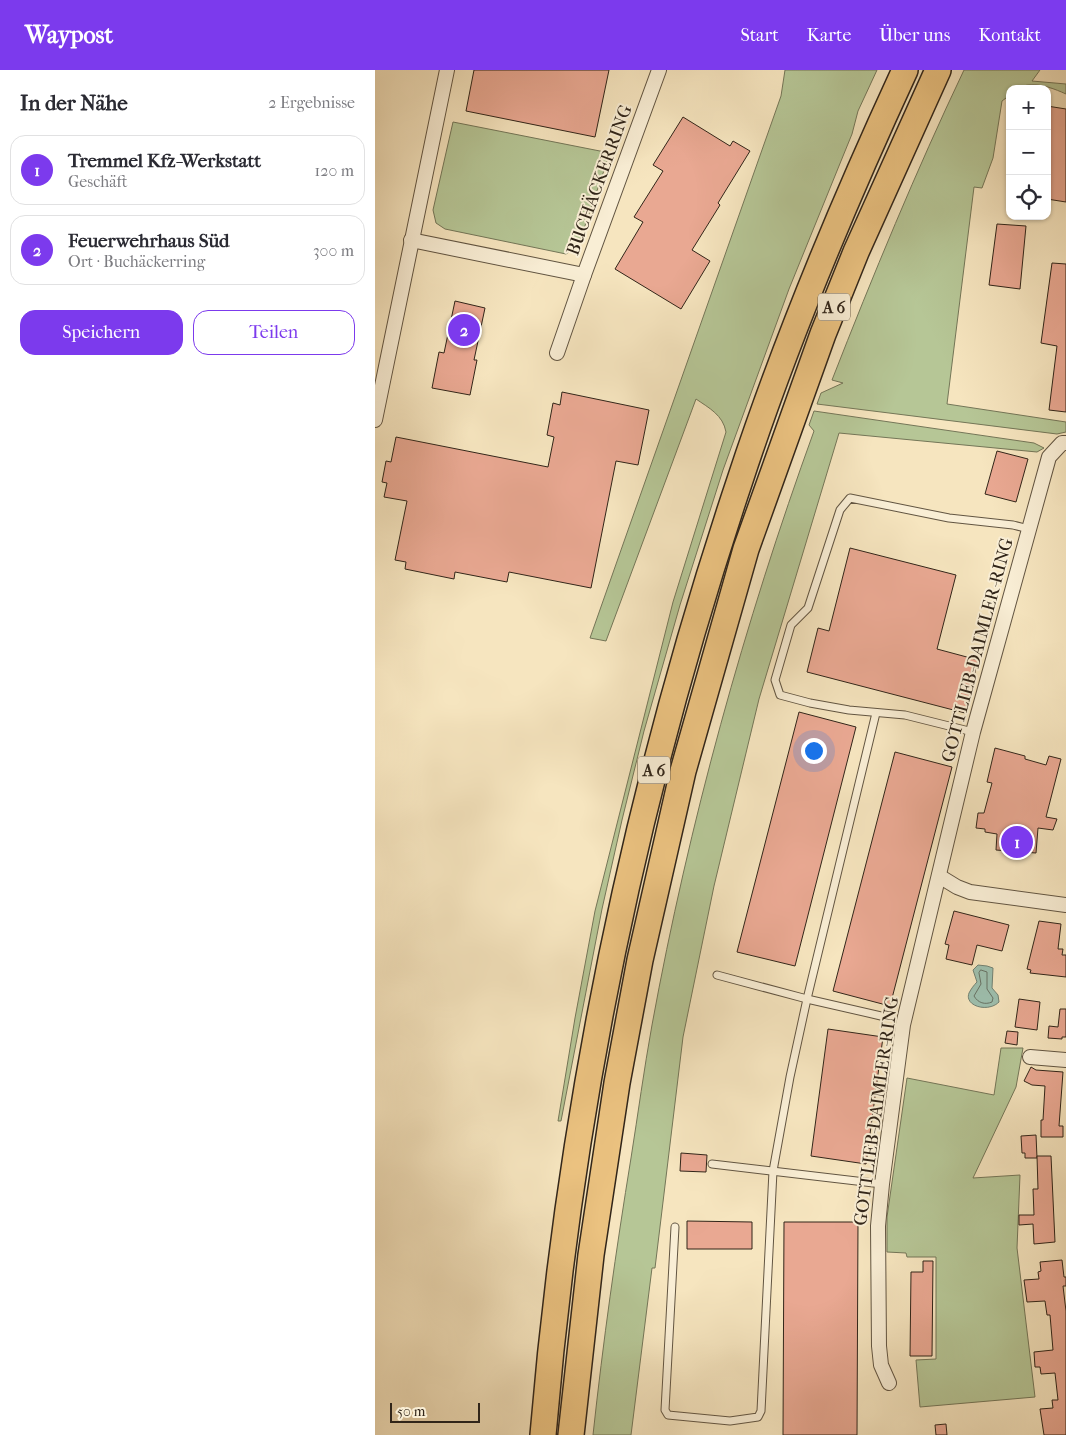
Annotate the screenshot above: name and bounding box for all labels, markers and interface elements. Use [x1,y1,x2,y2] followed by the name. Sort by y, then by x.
[25,21,113,49] text: Waypost
[740,25,779,46] text: Start
[807,25,851,46] text: Karte
[879,25,950,46] text: Über uns
[978,25,1041,46] text: Kontakt
[1006,85,1051,220] map controls
[1006,85,1051,130] button: +
[20,91,128,115] text: In der Nähe
[268,93,355,112] text: 2 Ergebnisse
[562,102,637,258] street label: BUCHÄCKERRING
[1006,130,1051,175] button: −
[68,150,261,172] text: Tremmel Kfz-Werkstatt
[34,161,40,180] text: 1
[315,161,354,180] text: 120 m
[68,172,128,191] text: Geschäft
[1006,175,1051,220] button: locate
[68,230,229,252] text: Feuerwehrhaus Süd
[33,241,41,260] text: 2
[313,241,354,260] text: 300 m
[68,252,205,271] text: Ort · Buchäckerring
[818,293,850,320] road number: A 6
[20,310,183,355] button: Speichern
[193,310,355,355] button: Teilen
[448,311,480,349] pin: 2
[937,536,1018,764] street label: GOTTLIEB-DAIMLER-RING
[801,738,827,764] your location
[638,756,670,784] road number: A 6
[1001,823,1033,861] pin: 1
[850,995,903,1227] street label: GOTTLIEB-DAIMLER-RING
[390,1400,480,1423] scale bar
[397,1403,425,1420] text: 50 m

